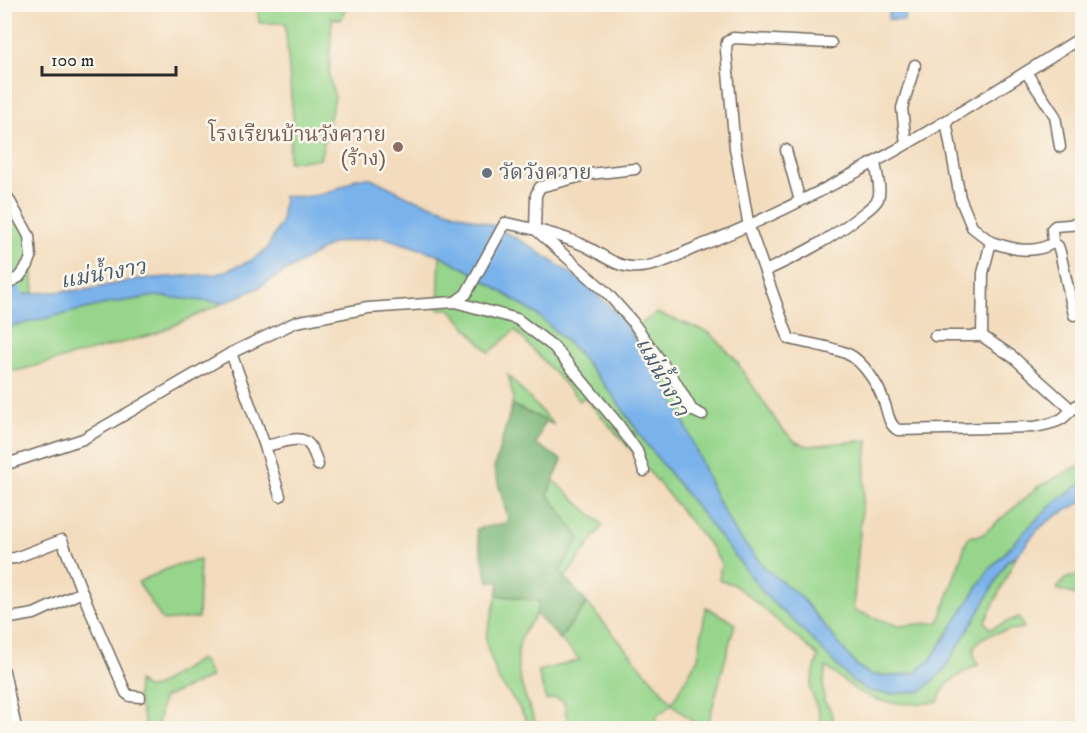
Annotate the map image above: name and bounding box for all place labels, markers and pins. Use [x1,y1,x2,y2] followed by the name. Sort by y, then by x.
[207,119,386,172] place label: โรงเรียนบ้านวังควาย (ร้าง)
[391,140,405,154] marker: โรงเรียนบ้านวังควาย (ร้าง)
[499,160,592,186] place label: วัดวังควาย
[480,166,494,180] marker: วัดวังควาย

